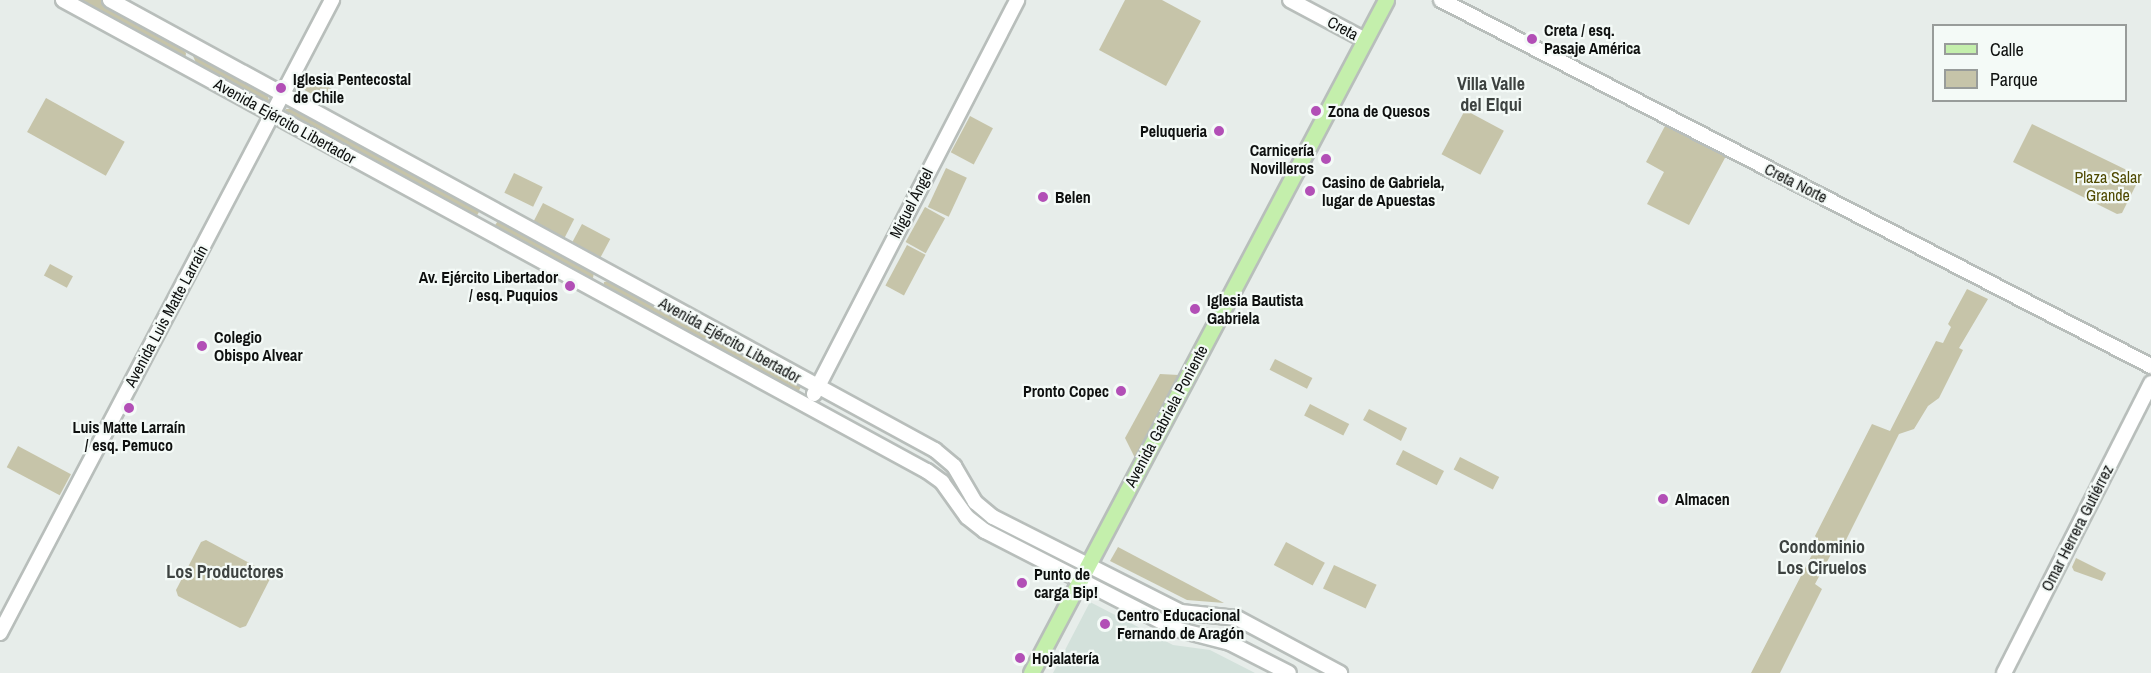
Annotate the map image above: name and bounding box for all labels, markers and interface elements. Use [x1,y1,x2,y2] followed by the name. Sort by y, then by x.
[1324,12,1362,44] street label: Creta
[1544,20,1641,58] place label: Creta / esq. Pasaje América
[1932,24,2127,102] legend
[1525,32,1539,46] marker: Creta / esq. Pasaje América
[1990,37,2024,62] text: Calle
[1990,67,2038,92] text: Parque
[293,69,411,107] place label: Iglesia Pentecostal de Chile
[211,74,359,168] street label: Avenida Ejército Libertador
[1457,74,1525,116] district label: Villa Valle del Elqui
[274,81,288,95] marker: Iglesia Pentecostal de Chile
[1328,101,1430,121] place label: Zona de Quesos
[1309,104,1323,118] marker: Zona de Quesos
[1140,121,1207,141] place label: Peluqueria
[1212,124,1226,138] marker: Peluqueria
[1250,140,1314,178] place label: Carnicería Novilleros
[1319,152,1333,166] marker: Carnicería Novilleros
[1761,159,1831,207] street label: Creta Norte
[885,165,937,241] street label: Miguel Ángel
[2074,167,2142,205] park label: Plaza Salar Grande
[1322,172,1445,210] place label: Casino de Gabriela, lugar de Apuestas
[1303,184,1317,198] marker: Casino de Gabriela, lugar de Apuestas
[1055,187,1091,207] place label: Belen
[1036,190,1050,204] marker: Belen
[120,242,212,390] street label: Avenida Luis Matte Larraín
[419,267,558,305] place label: Av. Ejército Libertador / esq. Puquios
[563,279,577,293] marker: Av. Ejército Libertador / esq. Puquios
[1207,290,1303,328] place label: Iglesia Bautista Gabriela
[656,293,804,387] street label: Avenida Ejército Libertador
[1188,302,1202,316] marker: Iglesia Bautista Gabriela
[214,327,303,365] place label: Colegio Obispo Alvear
[195,339,209,353] marker: Colegio Obispo Alvear
[1120,342,1212,490] street label: Avenida Gabriela Poniente
[1023,381,1109,401] place label: Pronto Copec
[1114,384,1128,398] marker: Pronto Copec
[122,401,136,415] marker: Luis Matte Larraín / esq. Pemuco
[72,417,186,455] place label: Luis Matte Larraín / esq. Pemuco
[2037,462,2117,594] street label: Omar Herrera Gutiérrez
[1675,489,1730,509] place label: Almacen
[1656,492,1670,506] marker: Almacen
[1777,537,1867,580] district label: Condominio Los Ciruelos
[166,561,284,583] district label: Los Productores
[1034,564,1098,602] place label: Punto de carga Bip!
[1015,576,1029,590] marker: Punto de carga Bip!
[1117,605,1245,643] place label: Centro Educacional Fernando de Aragón
[1098,617,1112,631] marker: Centro Educacional Fernando de Aragón
[1032,648,1099,668] place label: Hojalatería
[1013,651,1027,665] marker: Hojalatería

